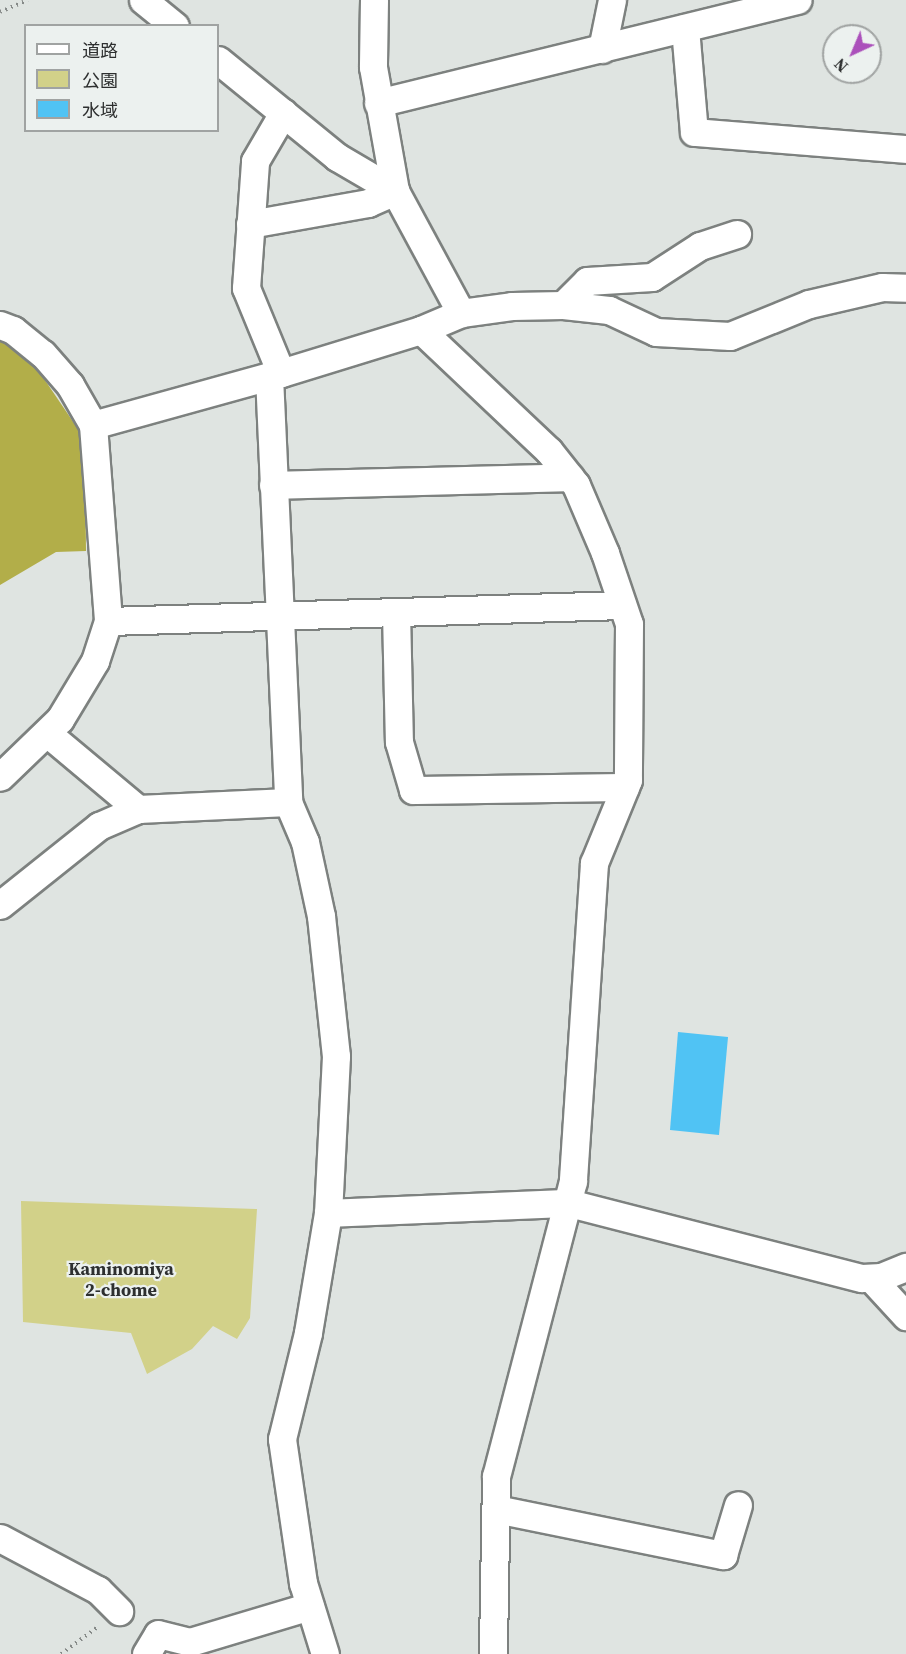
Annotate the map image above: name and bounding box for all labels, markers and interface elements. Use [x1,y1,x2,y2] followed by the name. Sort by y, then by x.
[24,24,219,132] legend
[822,24,882,84] north arrow
[82,38,118,63] text: 道路
[829,54,853,77] text: N
[82,68,118,93] text: 公園
[82,98,118,123] text: 水域
[68,1259,174,1302] district label: Kaminomiya 2-chome

